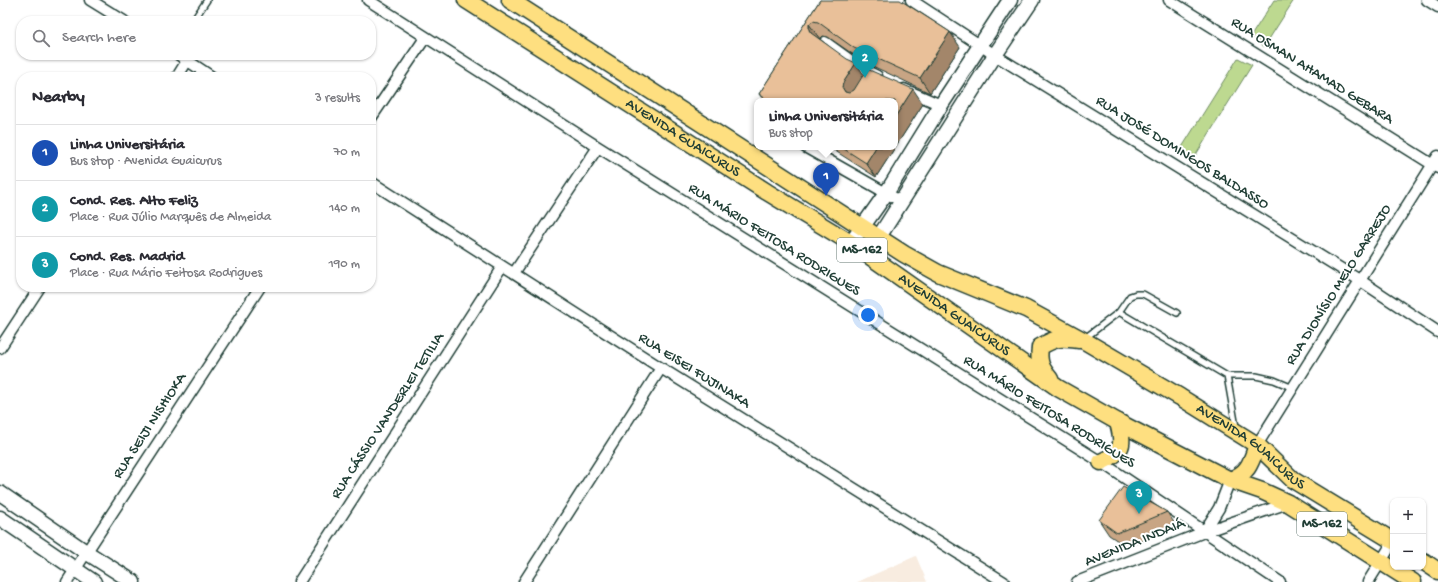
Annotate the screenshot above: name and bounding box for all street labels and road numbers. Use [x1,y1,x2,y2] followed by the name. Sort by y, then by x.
[1227,13,1398,129] street label: RUA OSMAN AHAMAD GEBARA
[1092,92,1272,214] street label: RUA JOSÉ DOMINGOS BALDASSO
[622,95,744,182] street label: AVENIDA GUAICURUS
[685,179,863,301] street label: RUA MÁRIO FEITOSA RODRIGUES
[1282,201,1396,369] street label: RUA DIONÍSIO MELO GARREJO
[837,238,887,262] road number: MS-162
[894,270,1014,361] street label: AVENIDA GUAICURUS
[328,329,449,502] street label: RUA CÁSSIO VANDERLEI TETILIA
[635,329,754,413] street label: RUA EISEI FUJINAKA
[960,351,1138,473] street label: RUA MÁRIO FEITOSA RODRIGUES
[109,369,192,482] street label: RUA SEIJI NISHIOKA
[1192,400,1308,494] street label: AVENIDA GUAICURUS
[1297,512,1347,536] road number: MS-162
[1082,514,1189,571] street label: AVENIDA INDAIÁ

